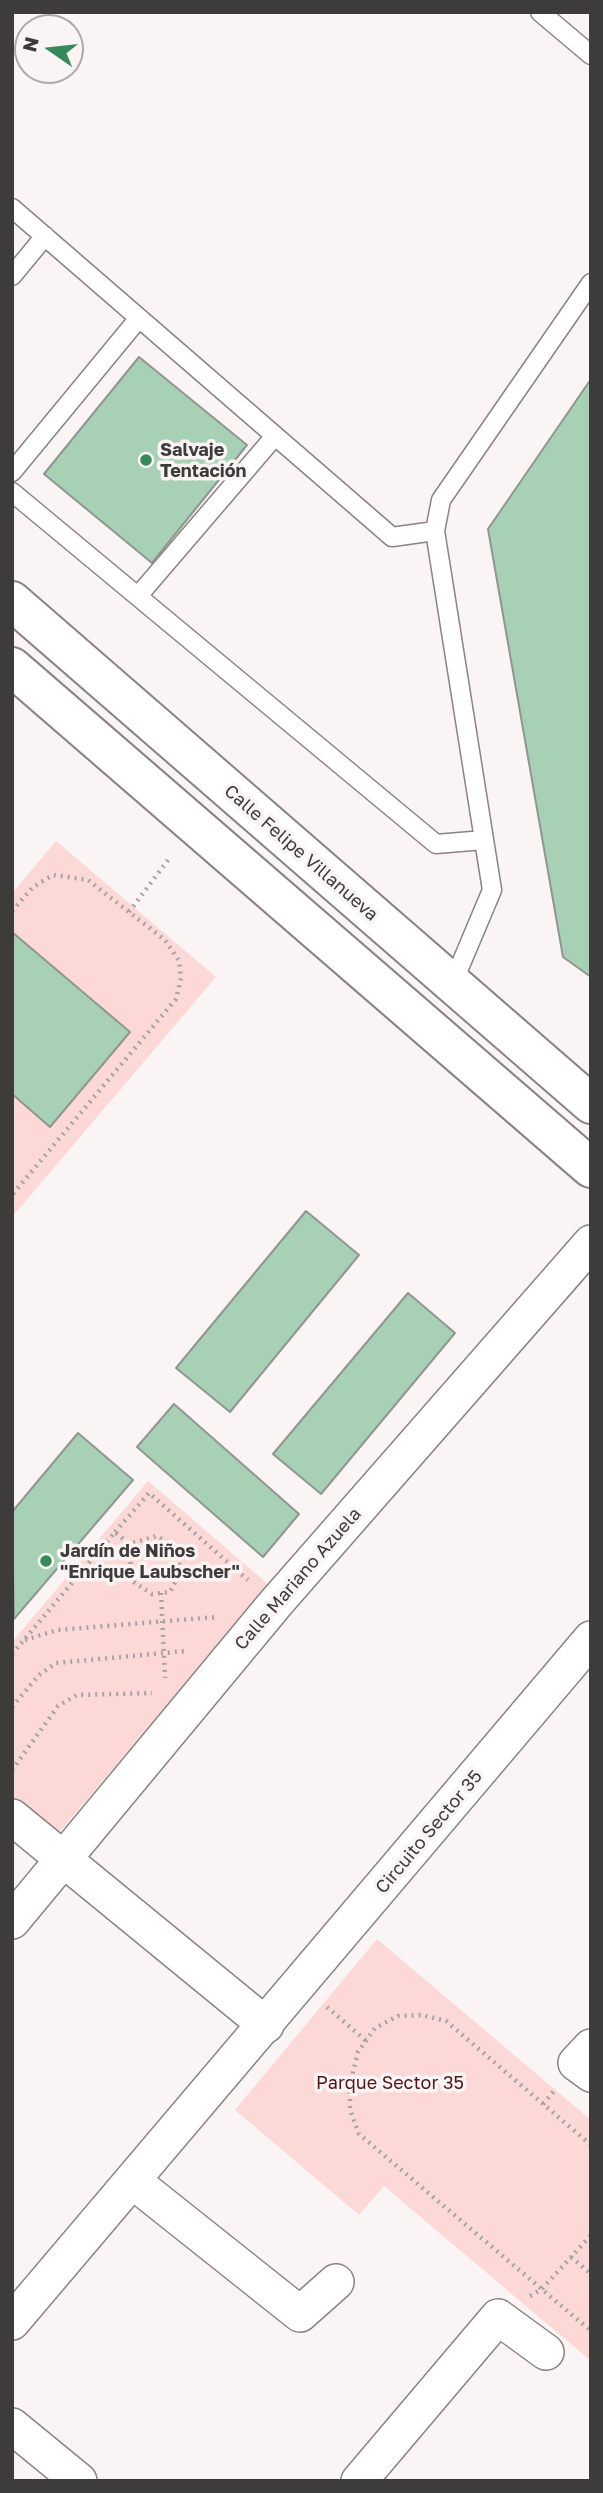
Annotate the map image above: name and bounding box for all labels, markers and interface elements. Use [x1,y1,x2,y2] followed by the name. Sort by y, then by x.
[14,14,84,84] north arrow
[17,34,43,54] text: N
[160,439,246,482] place label: Salvaje Tentación
[138,452,154,468] marker: Salvaje Tentación
[220,780,382,926] street label: Calle Felipe Villanueva
[230,1503,366,1655] street label: Calle Mariano Azuela
[60,1540,240,1582] place label: Jardín de Niños "Enrique Laubscher"
[38,1553,54,1569] marker: Jardín de Niños "Enrique Laubscher"
[371,1766,487,1898] street label: Circuito Sector 35
[316,2072,464,2094] park label: Parque Sector 35

